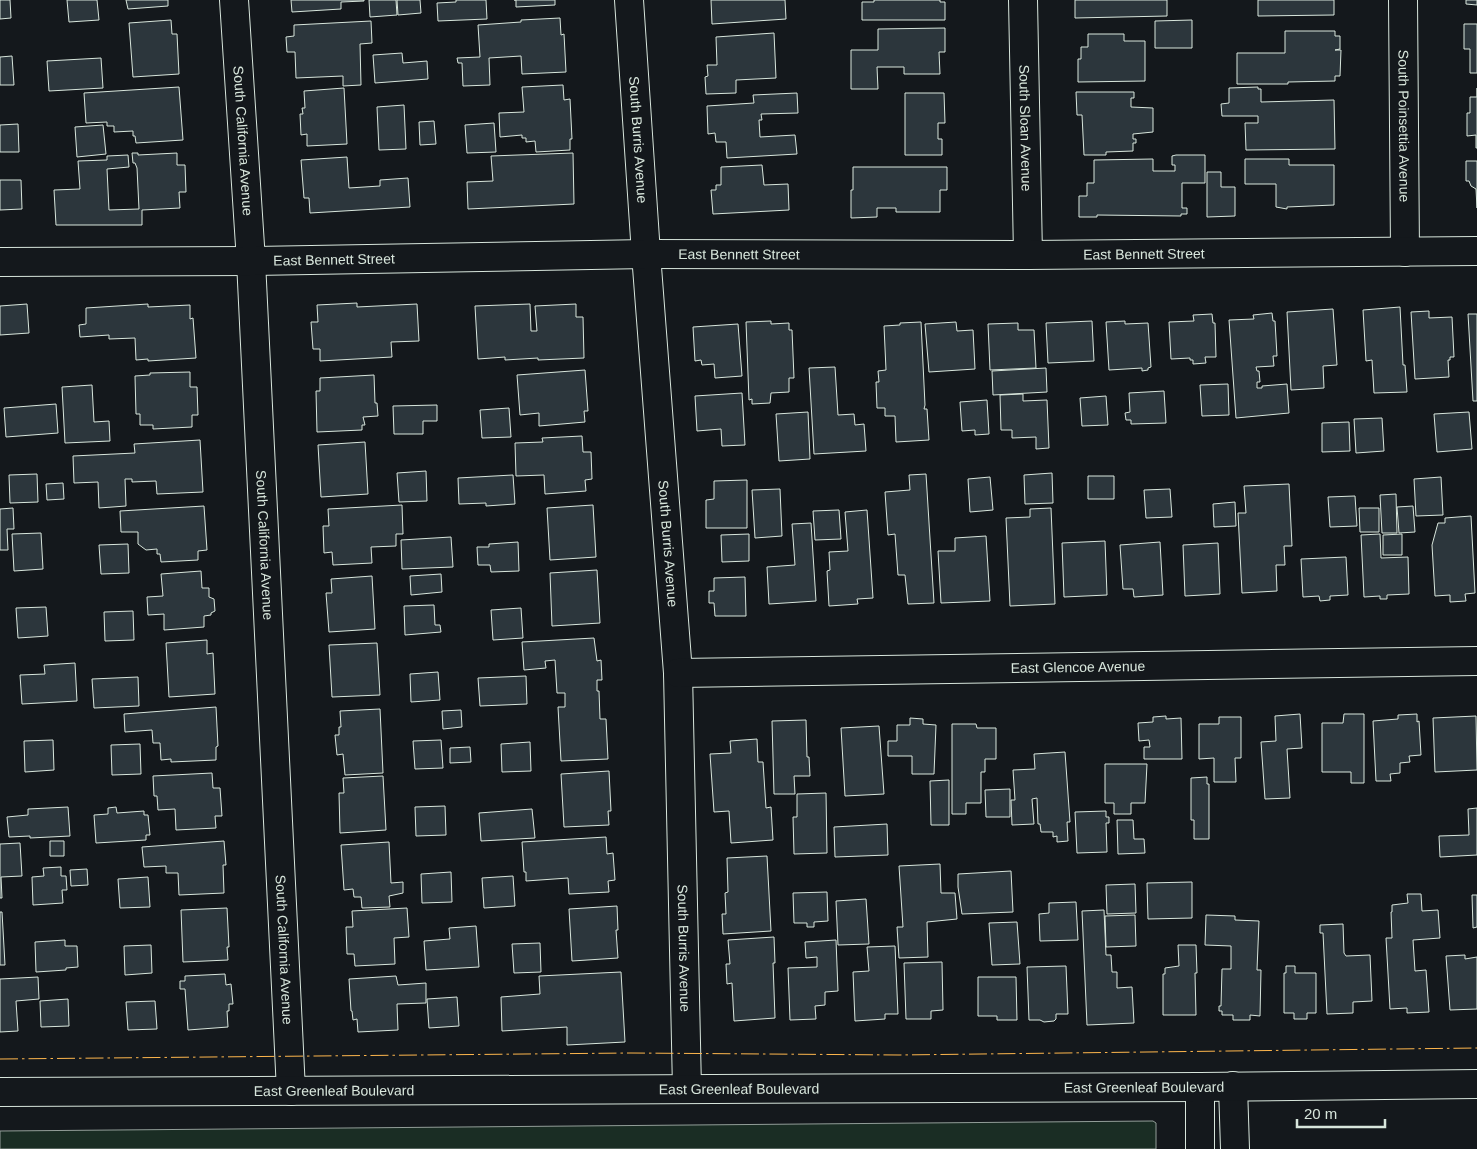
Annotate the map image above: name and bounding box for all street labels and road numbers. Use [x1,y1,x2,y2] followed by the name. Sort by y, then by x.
[1395,50,1413,203] street label: South Poinsettia Avenue
[1016,64,1035,192] street label: South Sloan Avenue
[230,65,256,216] street label: South California Avenue
[626,76,651,204] street label: South Burris Avenue
[1083,245,1205,263] street label: East Bennett Street
[678,246,800,262] street label: East Bennett Street
[273,250,395,269] street label: East Bennett Street
[253,470,276,621] street label: South California Avenue
[655,479,681,608] street label: South Burris Avenue
[1011,658,1146,676] street label: East Glencoe Avenue
[273,874,296,1025] street label: South California Avenue
[675,884,693,1012] street label: South Burris Avenue
[1064,1079,1224,1096] street label: East Greenleaf Boulevard
[659,1081,819,1097] street label: East Greenleaf Boulevard
[254,1082,414,1099] street label: East Greenleaf Boulevard

